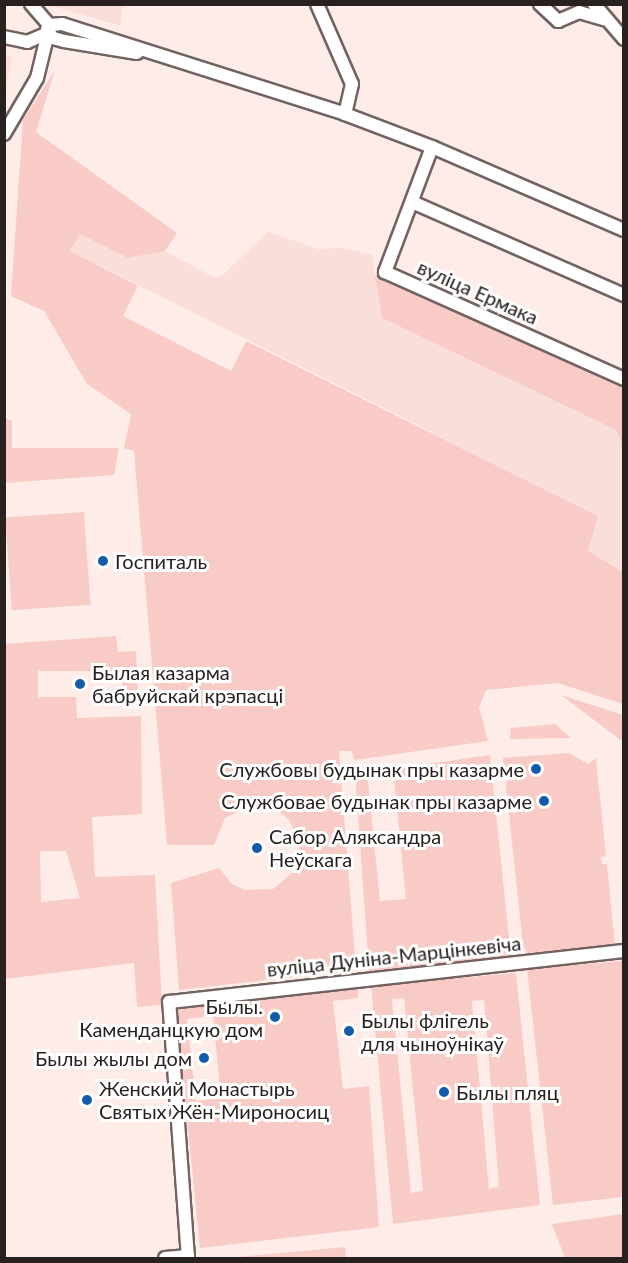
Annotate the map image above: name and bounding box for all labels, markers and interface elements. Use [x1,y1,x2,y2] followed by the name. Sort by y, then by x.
[414,255,542,329] street label: вуліца Ермака
[115,549,207,573] place label: Госпиталь
[96,554,110,568] marker: Госпиталь
[92,660,283,707] place label: Былая казарма бабруйскай крэпасці
[73,677,87,691] marker: Былая казарма бабруйскай крэпасці
[219,757,524,781] place label: Службовы будынак пры казарме
[529,762,543,776] marker: Службовы будынак пры казарме
[221,789,532,813] place label: Службовае будынак пры казарме
[537,794,551,808] marker: Службовае будынак пры казарме
[269,825,441,872] place label: Сабор Аляксандра Неўскага
[250,841,264,855] marker: Сабор Аляксандра Неўскага
[266,931,522,981] street label: вуліца Дуніна-Марцінкевіча
[79,994,263,1041] place label: Былы. Каменданцкую дом
[361,1008,504,1055] place label: Былы флігель для чыноўнікаў
[268,1010,282,1024] marker: Былы. Каменданцкую дом
[342,1024,356,1038] marker: Былы флігель для чыноўнікаў
[35,1046,192,1070] place label: Былы жылы дом
[197,1051,211,1065] marker: Былы жылы дом
[99,1076,329,1123] place label: Женский Монастырь Святых Жён-Мироносиц
[456,1080,559,1104] place label: Былы пляц
[437,1085,451,1099] marker: Былы пляц
[80,1093,94,1107] marker: Женский Монастырь Святых Жён-Мироносиц

